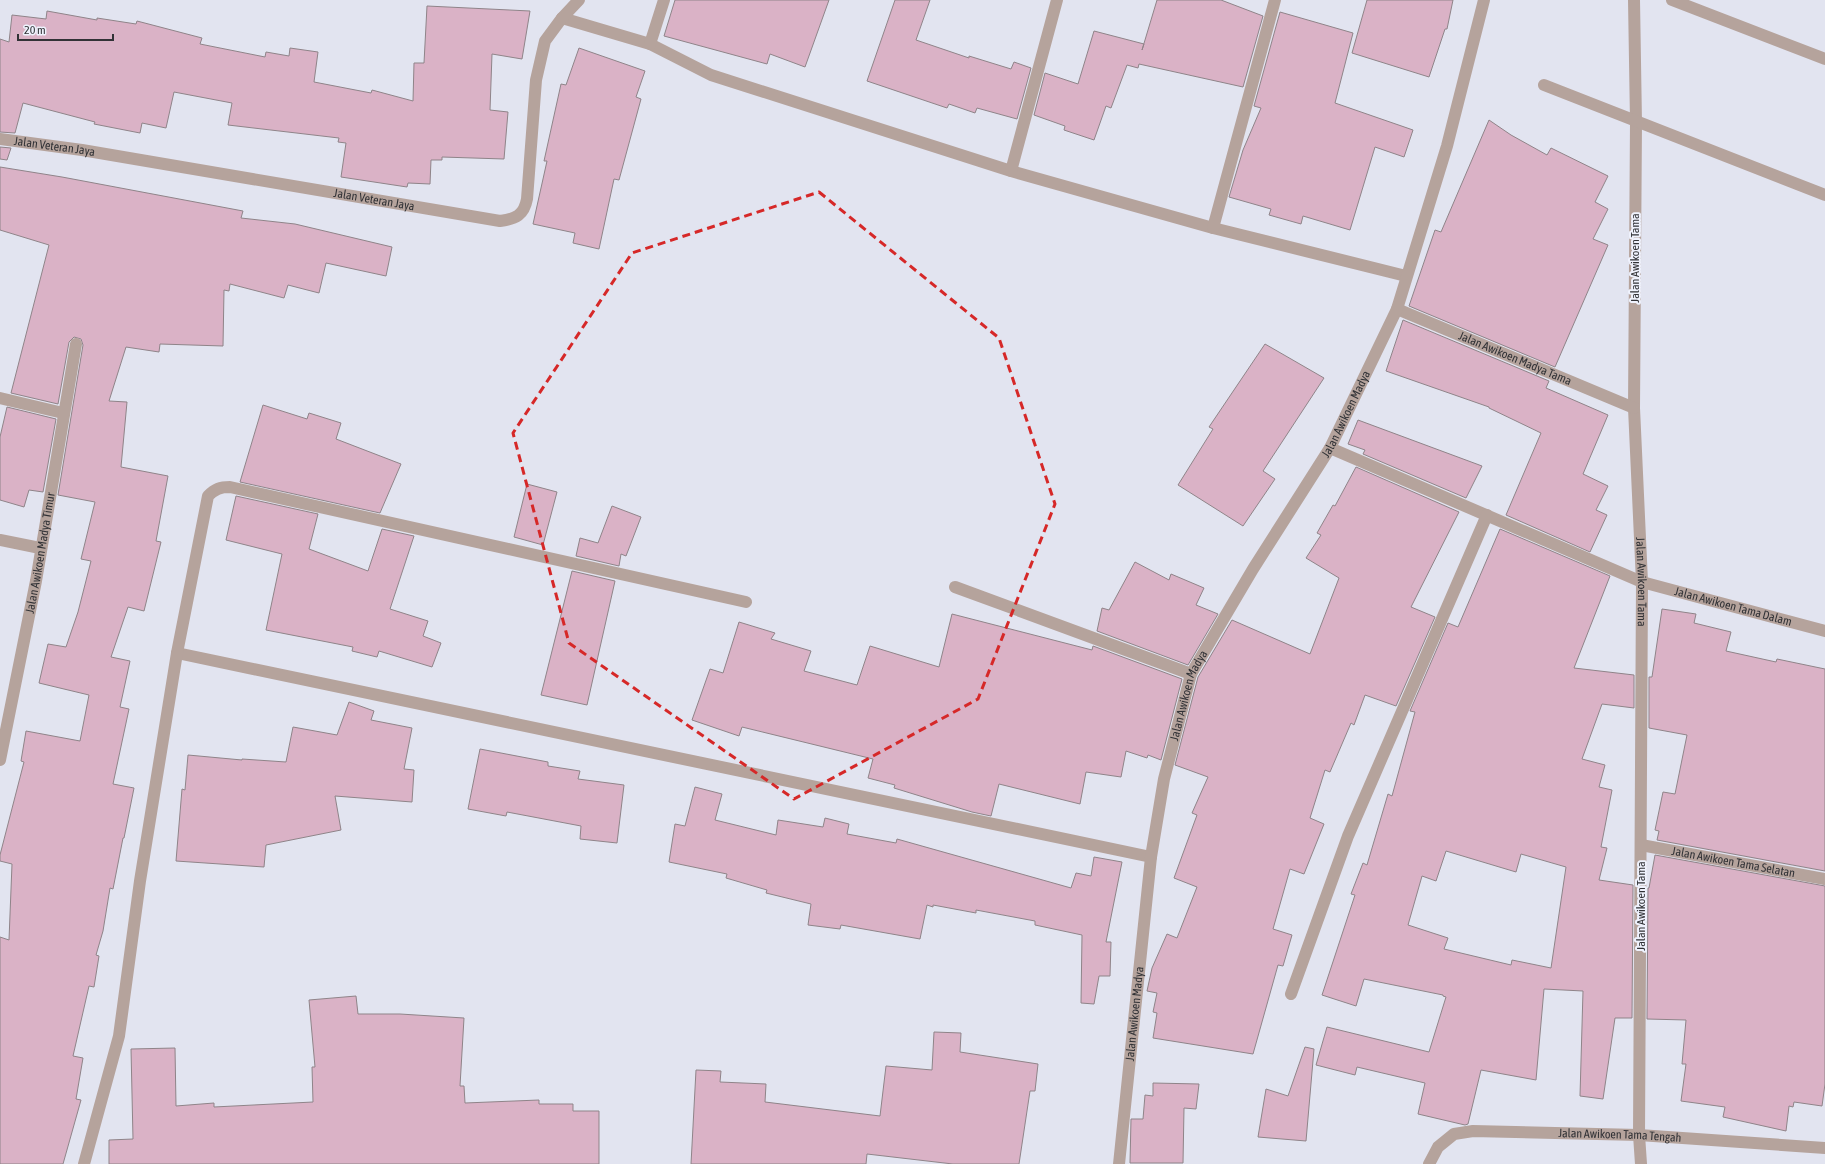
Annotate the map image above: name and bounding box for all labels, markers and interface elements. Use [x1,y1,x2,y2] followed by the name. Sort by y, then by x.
[18,16,113,42] scale bar
[24,23,46,37] text: 20 m
[13,134,96,159] street label: Jalan Veteran Jaya
[333,186,416,213] street label: Jalan Veteran Jaya
[1628,213,1642,303] street label: Jalan Awikoen Tama
[1457,329,1574,388] street label: Jalan Awikoen Madya Tama
[1319,368,1373,460] street label: Jalan Awikoen Madya
[23,491,58,615] street label: Jalan Awikoen Madya Timur
[1633,537,1649,627] street label: Jalan Awikoen Tama
[1673,584,1793,629] street label: Jalan Awikoen Tama Dalam
[1167,648,1210,742] street label: Jalan Awikoen Madya
[1671,844,1796,880] street label: Jalan Awikoen Tama Selatan
[1634,861,1648,951] street label: Jalan Awikoen Tama
[1123,966,1147,1062] street label: Jalan Awikoen Madya
[1558,1126,1682,1145] street label: Jalan Awikoen Tama Tengah

